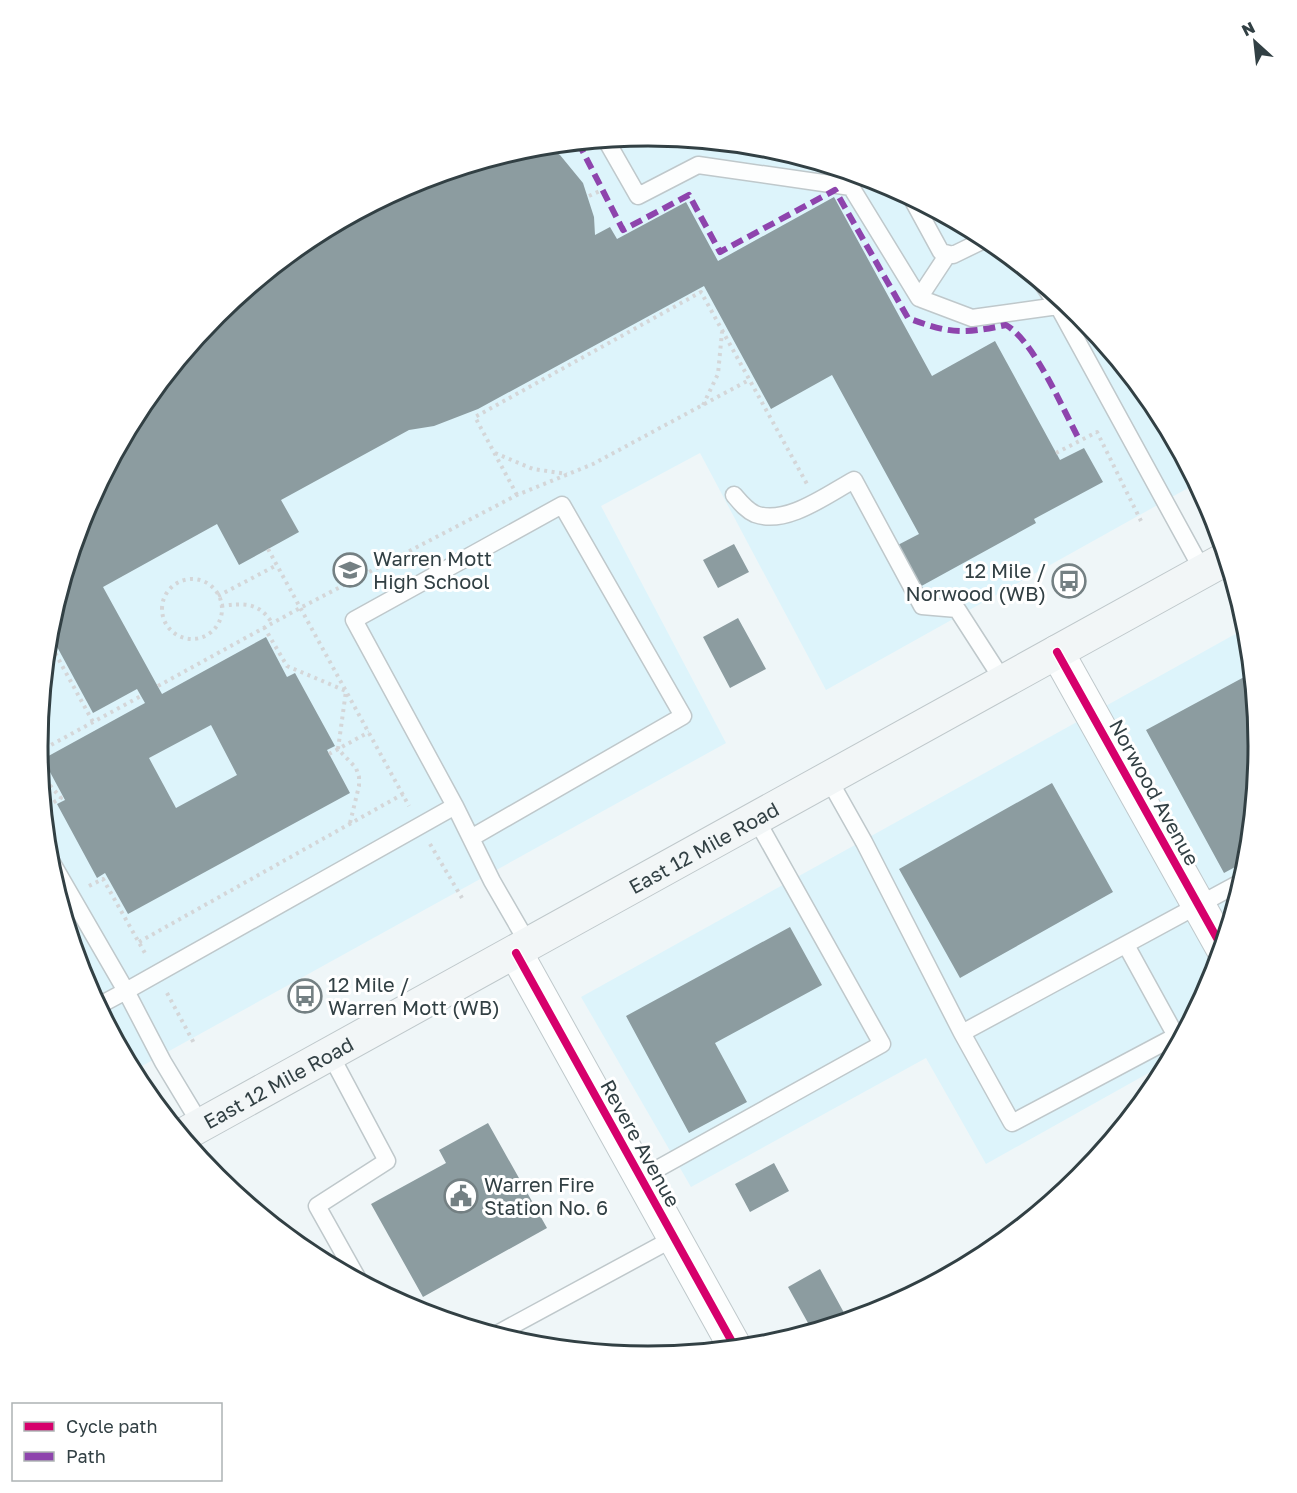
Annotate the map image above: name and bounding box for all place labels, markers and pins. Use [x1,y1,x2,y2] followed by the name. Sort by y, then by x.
[373,546,492,593] place label: Warren Mott High School
[332,552,368,588] school or university icon: Warren Mott High School
[906,558,1046,605] place label: 12 Mile / Norwood (WB)
[1051,563,1087,599] bus stop icon: 12 Mile / Norwood (WB)
[328,972,500,1019] place label: 12 Mile / Warren Mott (WB)
[287,978,323,1014] bus stop icon: 12 Mile / Warren Mott (WB)
[484,1172,608,1219] place label: Warren Fire Station No. 6
[443,1178,479,1214] public building icon: Warren Fire Station No. 6

